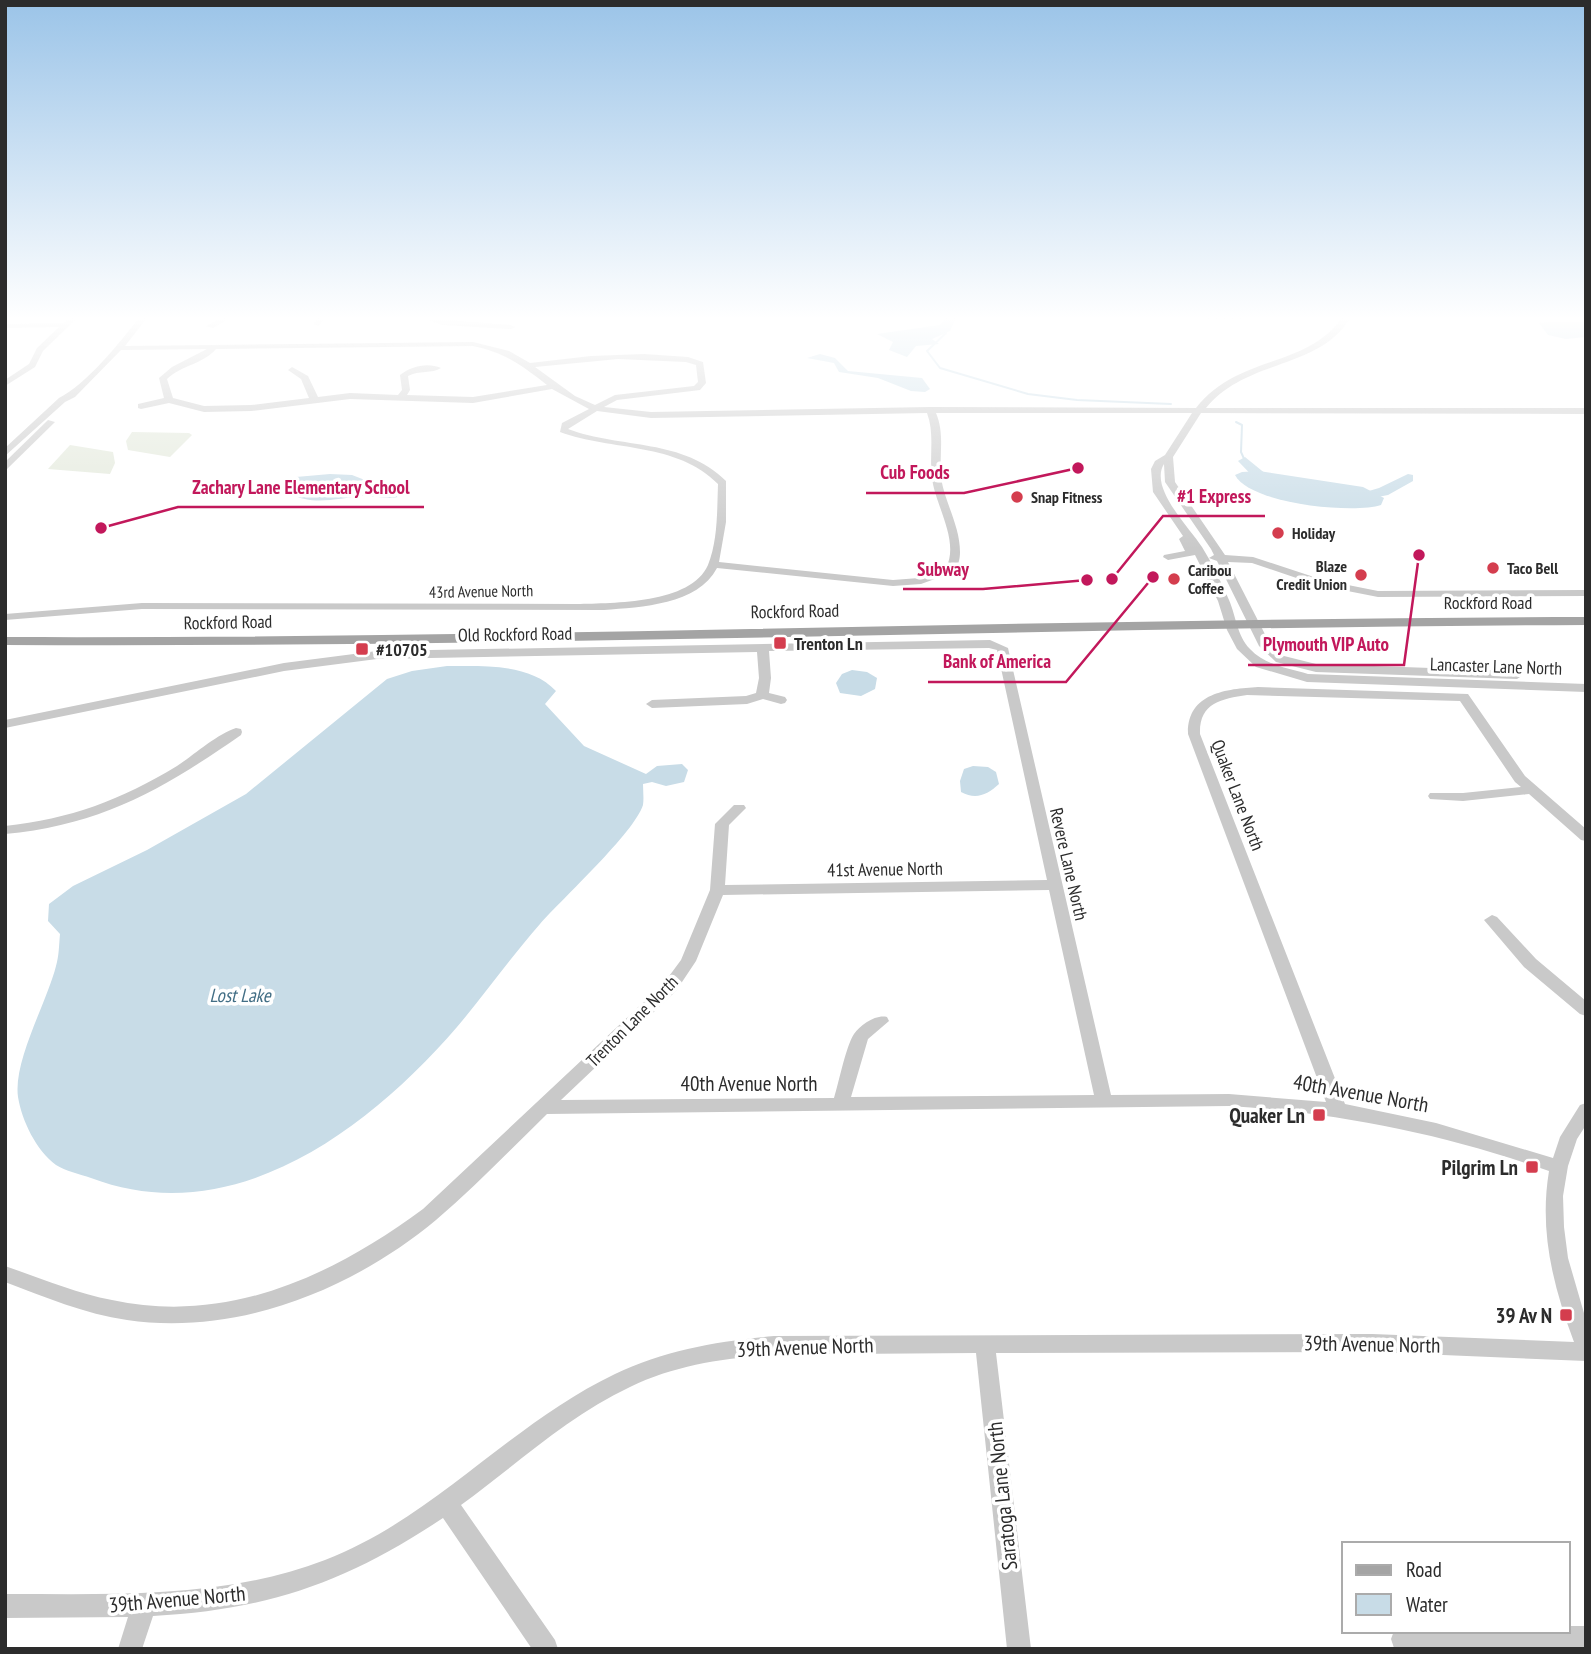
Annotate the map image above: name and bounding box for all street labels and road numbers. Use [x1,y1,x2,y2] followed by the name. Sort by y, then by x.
[429,580,533,602] street label: 43rd Avenue North
[1444,591,1532,614] street label: Rockford Road
[750,599,840,623] street label: Rockford Road
[183,610,273,634] street label: Rockford Road
[458,622,572,646] street label: Old Rockford Road
[1430,652,1562,680] street label: Lancaster Lane North
[1206,736,1270,854] street label: Quaker Lane North
[1045,805,1093,923] street label: Revere Lane North
[827,856,943,882] street label: 41st Avenue North
[581,970,683,1072] street label: Trenton Lane North
[1291,1068,1431,1118] street label: 40th Avenue North
[680,1070,818,1097] street label: 40th Avenue North
[1303,1329,1441,1359] street label: 39th Avenue North
[736,1331,874,1363] street label: 39th Avenue North
[981,1421,1023,1571] street label: Saratoga Lane North
[108,1580,246,1618] street label: 39th Avenue North

